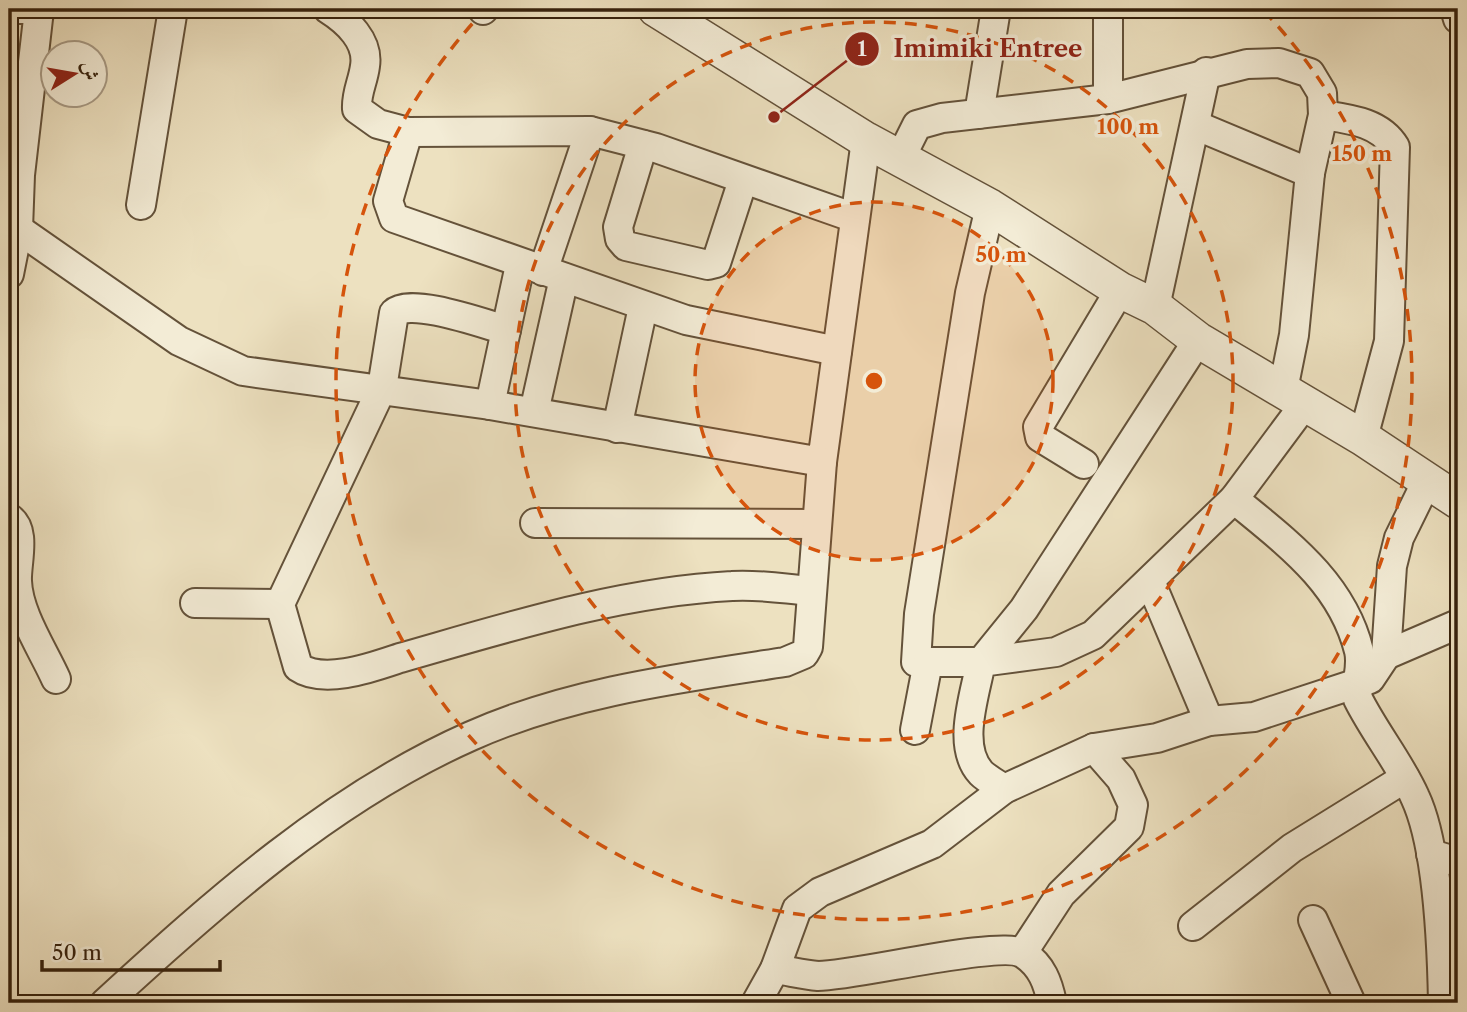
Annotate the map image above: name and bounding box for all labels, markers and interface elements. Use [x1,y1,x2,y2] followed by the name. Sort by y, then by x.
[844,27,1096,72] callout: Imimiki Entree
[894,34,1082,63] text: Imimiki Entree
[857,36,867,61] text: 1
[38,38,108,108] north arrow
[77,59,103,82] text: ش
[1097,114,1159,139] text: 100 m
[1332,141,1392,166] text: 150 m
[975,242,1027,267] text: 50 m
[862,369,886,393] centre of rings
[42,928,220,972] scale bar
[52,940,102,965] text: 50 m

